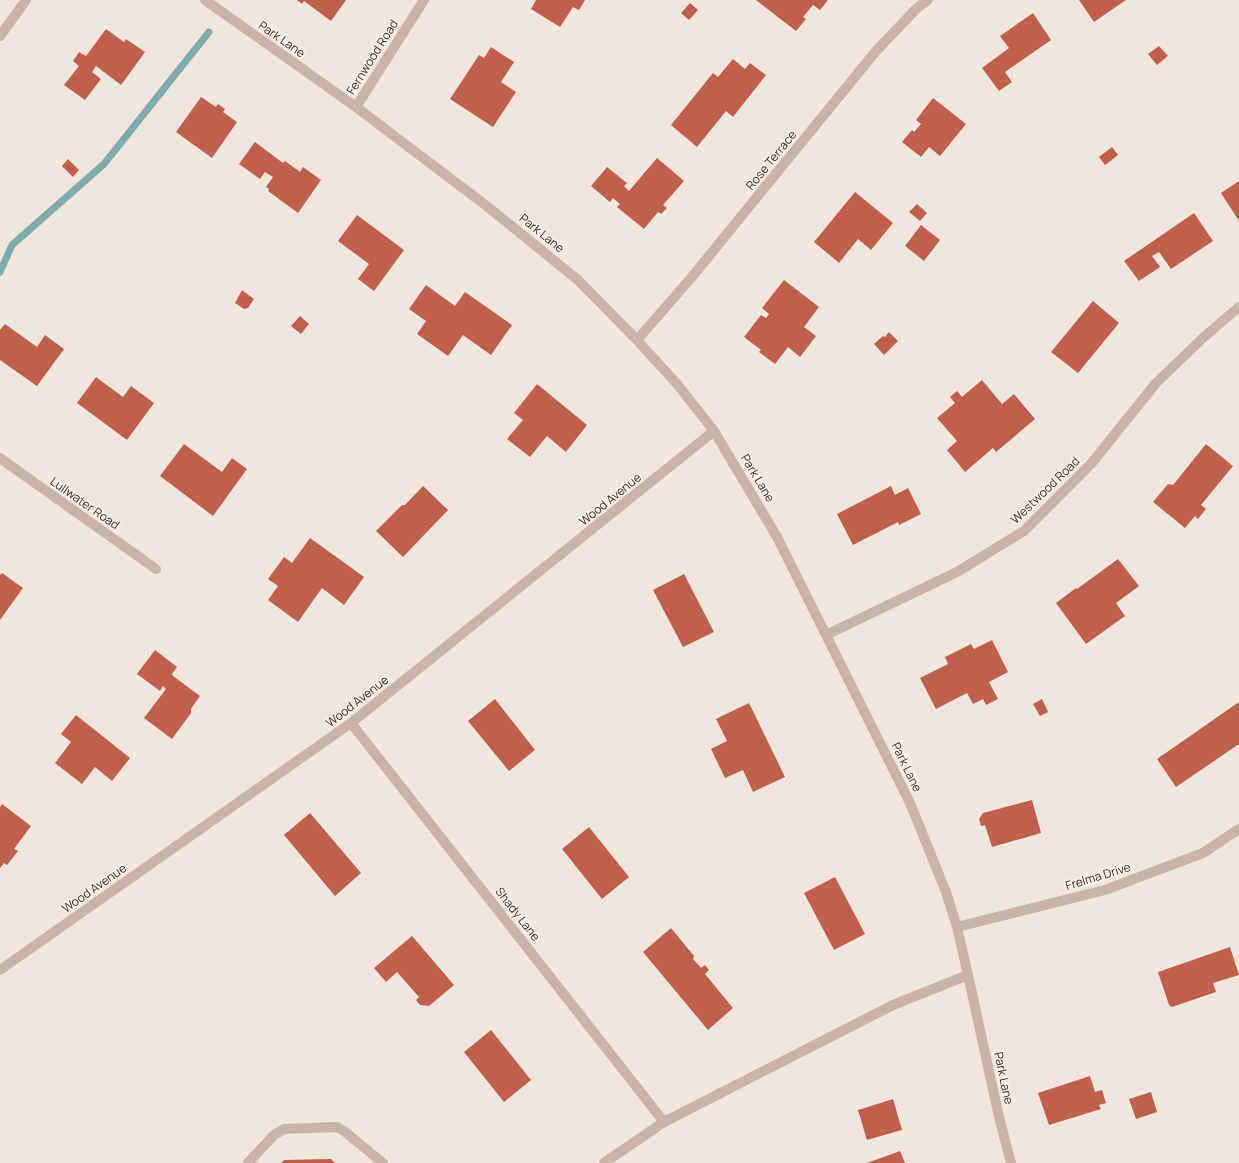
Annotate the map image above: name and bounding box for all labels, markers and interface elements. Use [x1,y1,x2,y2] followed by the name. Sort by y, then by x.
[342,16,402,98] street label: Fernwood Road
[255,17,309,61] street label: Park Lane
[742,127,800,193] street label: Rose Terrace
[516,210,568,256] street label: Park Lane
[737,451,779,505] street label: Park Lane
[1007,453,1083,527] street label: Westwood Road
[575,469,645,529] street label: Wood Avenue
[47,473,123,533] street label: Lullwater Road
[322,671,392,731] street label: Wood Avenue
[888,739,926,795] street label: Park Lane
[1063,858,1133,894] street label: Frelma Drive
[58,859,130,917] street label: Wood Avenue
[492,884,544,944] street label: Shady Lane
[990,1050,1018,1106] street label: Park Lane

